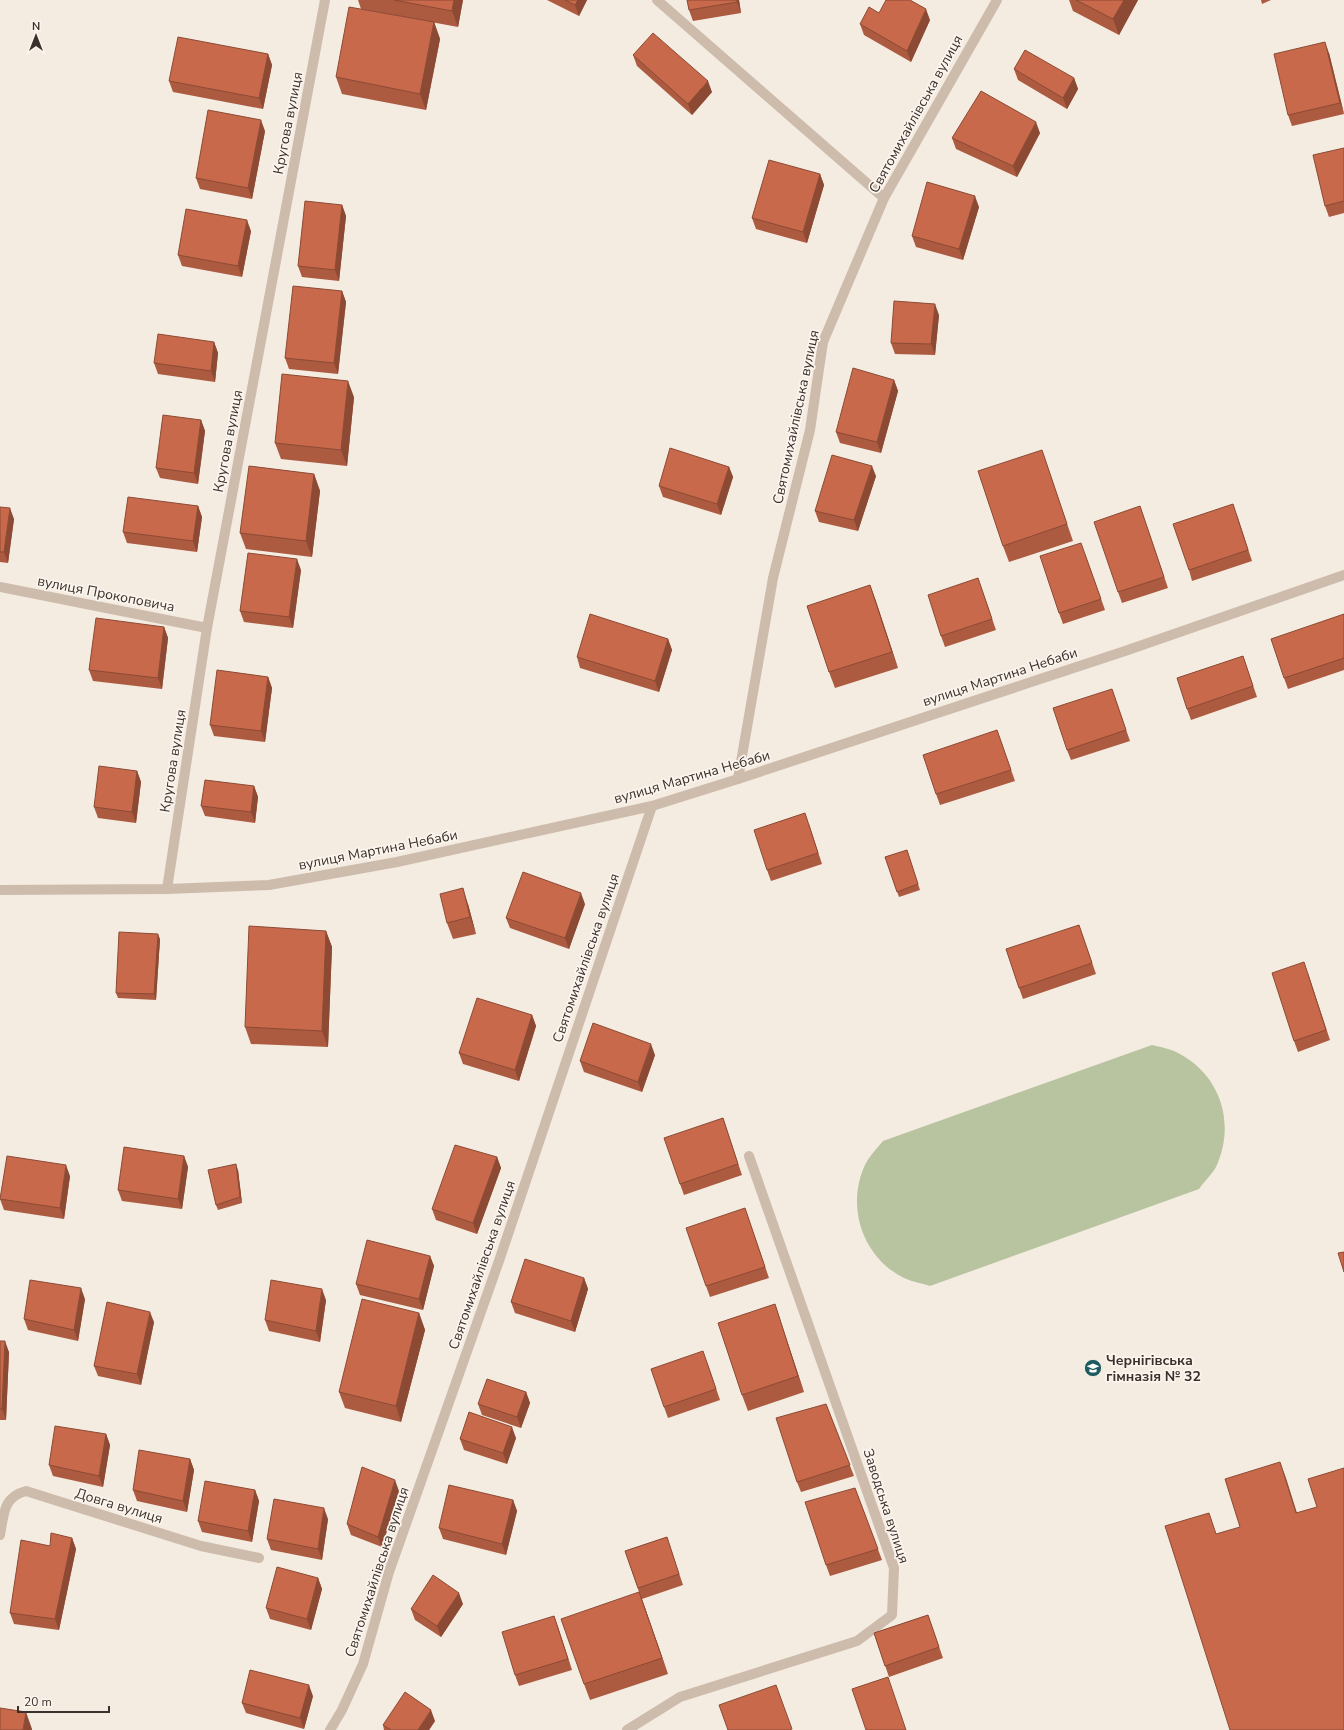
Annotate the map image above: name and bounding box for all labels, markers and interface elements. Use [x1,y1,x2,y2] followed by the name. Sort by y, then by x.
[16,16,56,56] north arrow
[32,19,40,34] text: N
[865,32,967,196] street label: Святомихайлівська вулиця
[269,70,307,176] street label: Кругова вулиця
[768,328,824,506] street label: Святомихайлівська вулиця
[209,388,247,494] street label: Кругова вулиця
[36,571,176,617] street label: вулиця Прокоповича
[920,643,1080,711] street label: вулиця Мартина Небаби
[155,708,191,814] street label: Кругова вулиця
[612,746,772,808] street label: вулиця Мартина Небаби
[297,825,459,875] street label: вулиця Мартина Небаби
[548,871,624,1045] street label: Святомихайлівська вулиця
[444,1178,520,1352] street label: Святомихайлівська вулиця
[1106,1351,1201,1386] place label: Чернігівська гімназія № 32
[1083,1358,1103,1378] school or university icon: Чернігівська гімназія № 32
[858,1446,914,1566] street label: Заводська вулиця
[73,1484,165,1528] street label: Довга вулиця
[341,1485,413,1659] street label: Святомихайлівська вулиця
[18,1688,109,1714] scale bar
[24,1694,52,1710] text: 20 m

